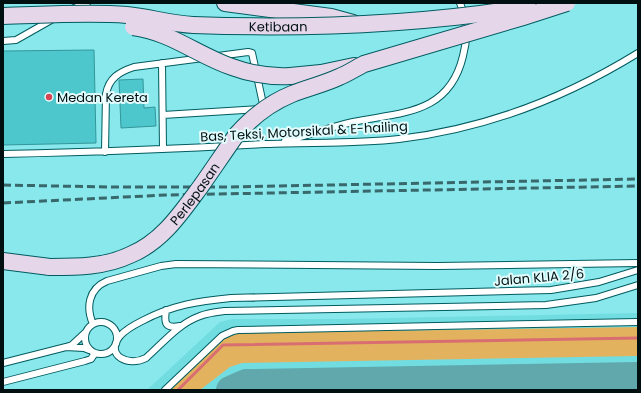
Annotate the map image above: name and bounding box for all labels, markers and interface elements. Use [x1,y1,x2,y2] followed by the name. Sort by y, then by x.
[249,17,308,36] street label: Ketibaan
[57,88,148,107] place label: Medan Kereta
[44,92,54,102] marker: Medan Kereta
[200,117,408,146] street label: Bas, Teksi, Motorsikal & E-hailing
[166,159,224,229] street label: Perlepasan
[493,264,585,291] street label: Jalan KLIA 2/6

